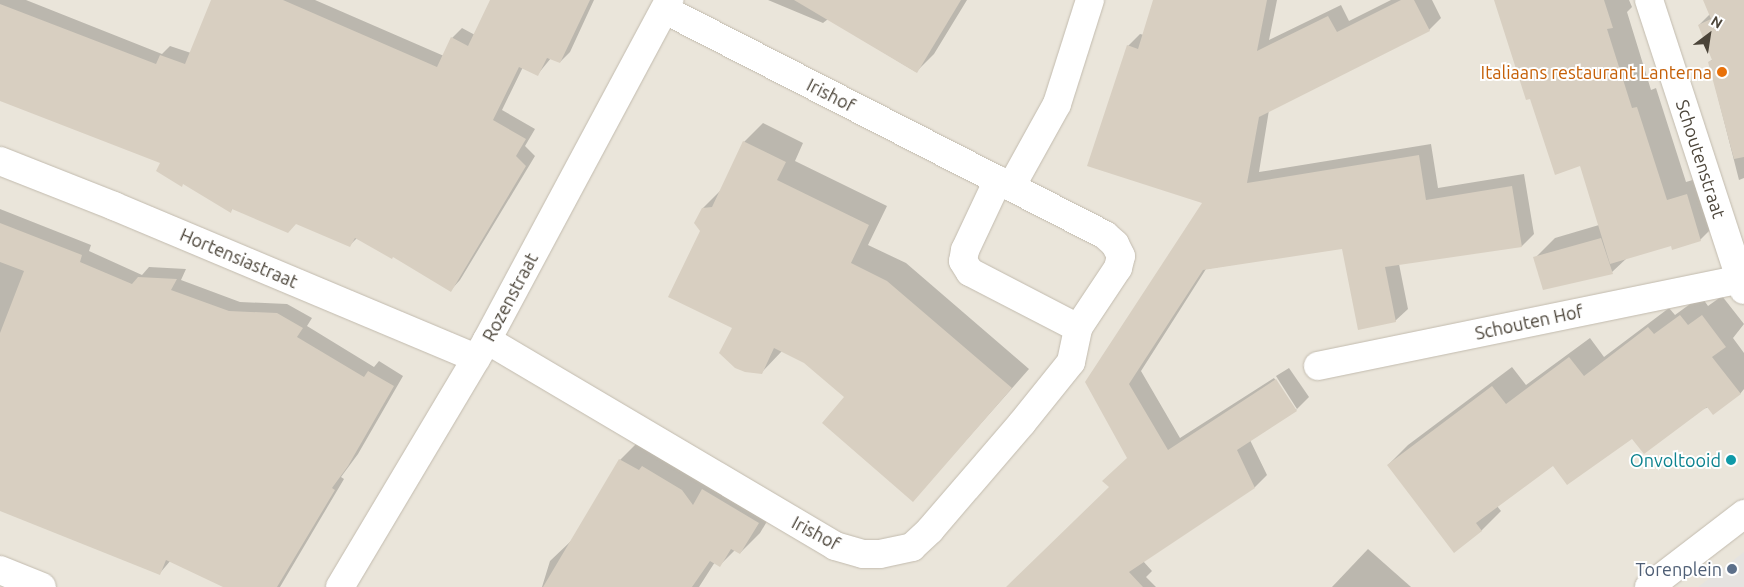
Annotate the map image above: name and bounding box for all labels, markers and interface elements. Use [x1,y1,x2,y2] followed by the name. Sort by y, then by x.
[1684,10,1734,60] north arrow
[1708,13,1725,32] text: N
[1481,61,1712,83] place label: Italiaans restaurant Lanterna
[1716,66,1728,78] marker: Italiaans restaurant Lanterna
[803,74,859,116] street label: Irishof
[1672,97,1730,221] street label: Schoutenstraat
[177,223,301,293] street label: Hortensiastraat
[478,249,542,345] street label: Rozenstraat
[1473,300,1585,344] street label: Schouten Hof
[1630,449,1721,471] place label: Onvoltooid
[1725,454,1737,466] marker: Onvoltooid
[788,511,844,555] street label: Irishof
[1635,558,1722,580] place label: Torenplein
[1726,563,1738,575] marker: Torenplein

